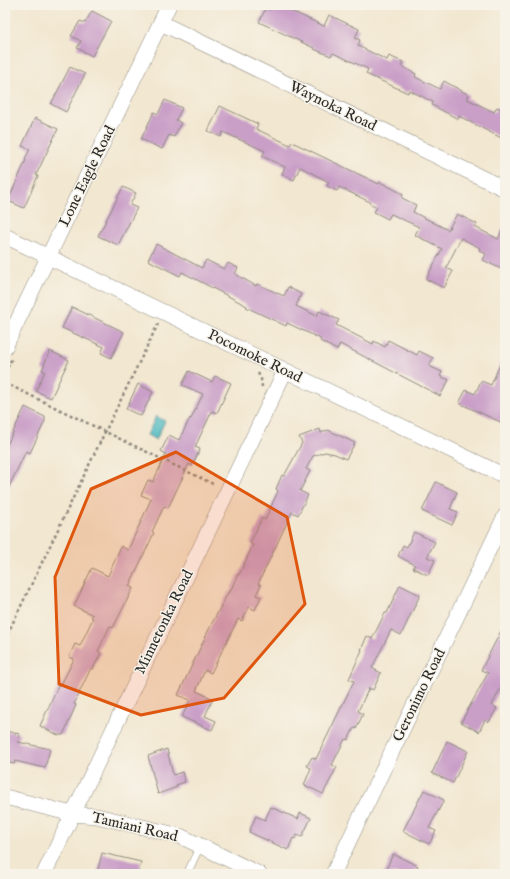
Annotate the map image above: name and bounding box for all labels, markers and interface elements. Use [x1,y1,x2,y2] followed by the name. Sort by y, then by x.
[286,77,381,136] street label: Waynoka Road
[54,121,120,230] street label: Lone Eagle Road
[205,325,306,387] street label: Pocomoke Road
[131,566,198,677] street label: Minnetonka Road
[388,644,450,745] street label: Geronimo Road
[90,808,181,846] street label: Tamiani Road

